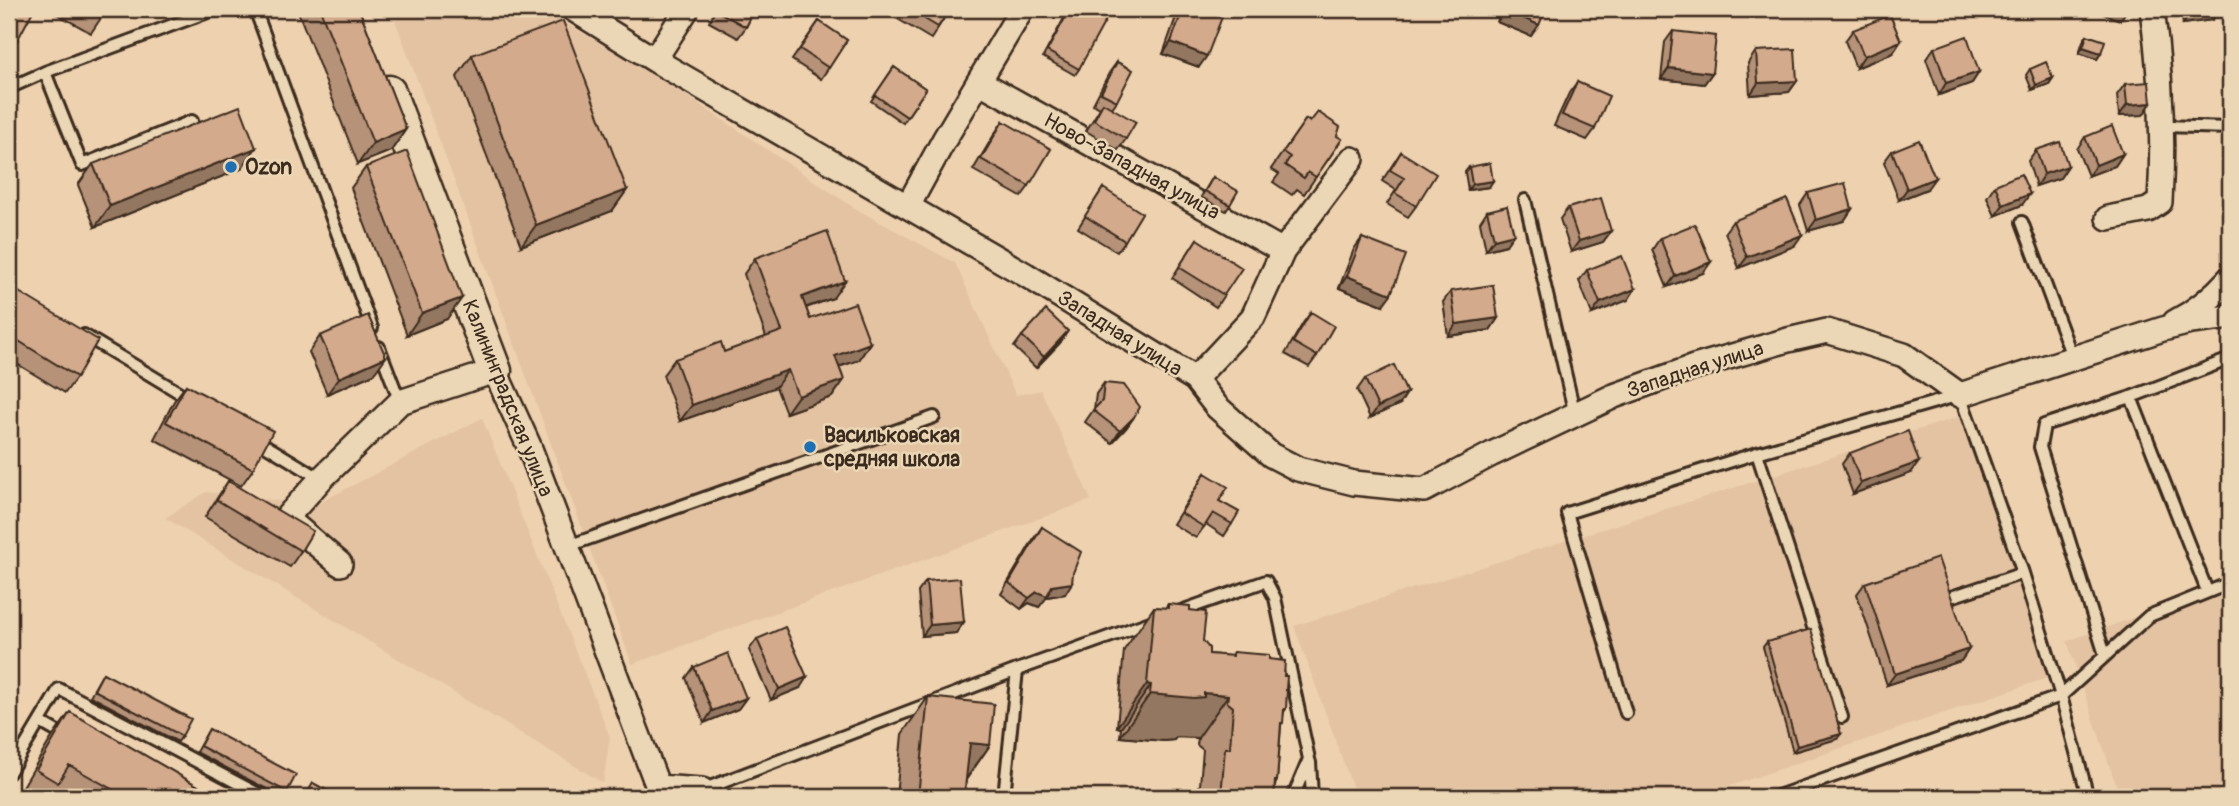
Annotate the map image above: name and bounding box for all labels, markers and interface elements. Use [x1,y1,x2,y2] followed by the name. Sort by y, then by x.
[1039,107,1225,226] street label: Ново-Западная улица
[245,154,292,181] place label: Ozon
[223,159,239,175] marker: Ozon
[1052,284,1187,383] street label: Западная улица
[456,296,559,501] street label: Калининградская улица
[1623,335,1767,404] street label: Западная улица
[823,422,960,473] place label: Васильковская средняя школа
[802,439,818,455] marker: Васильковская средняя школа

